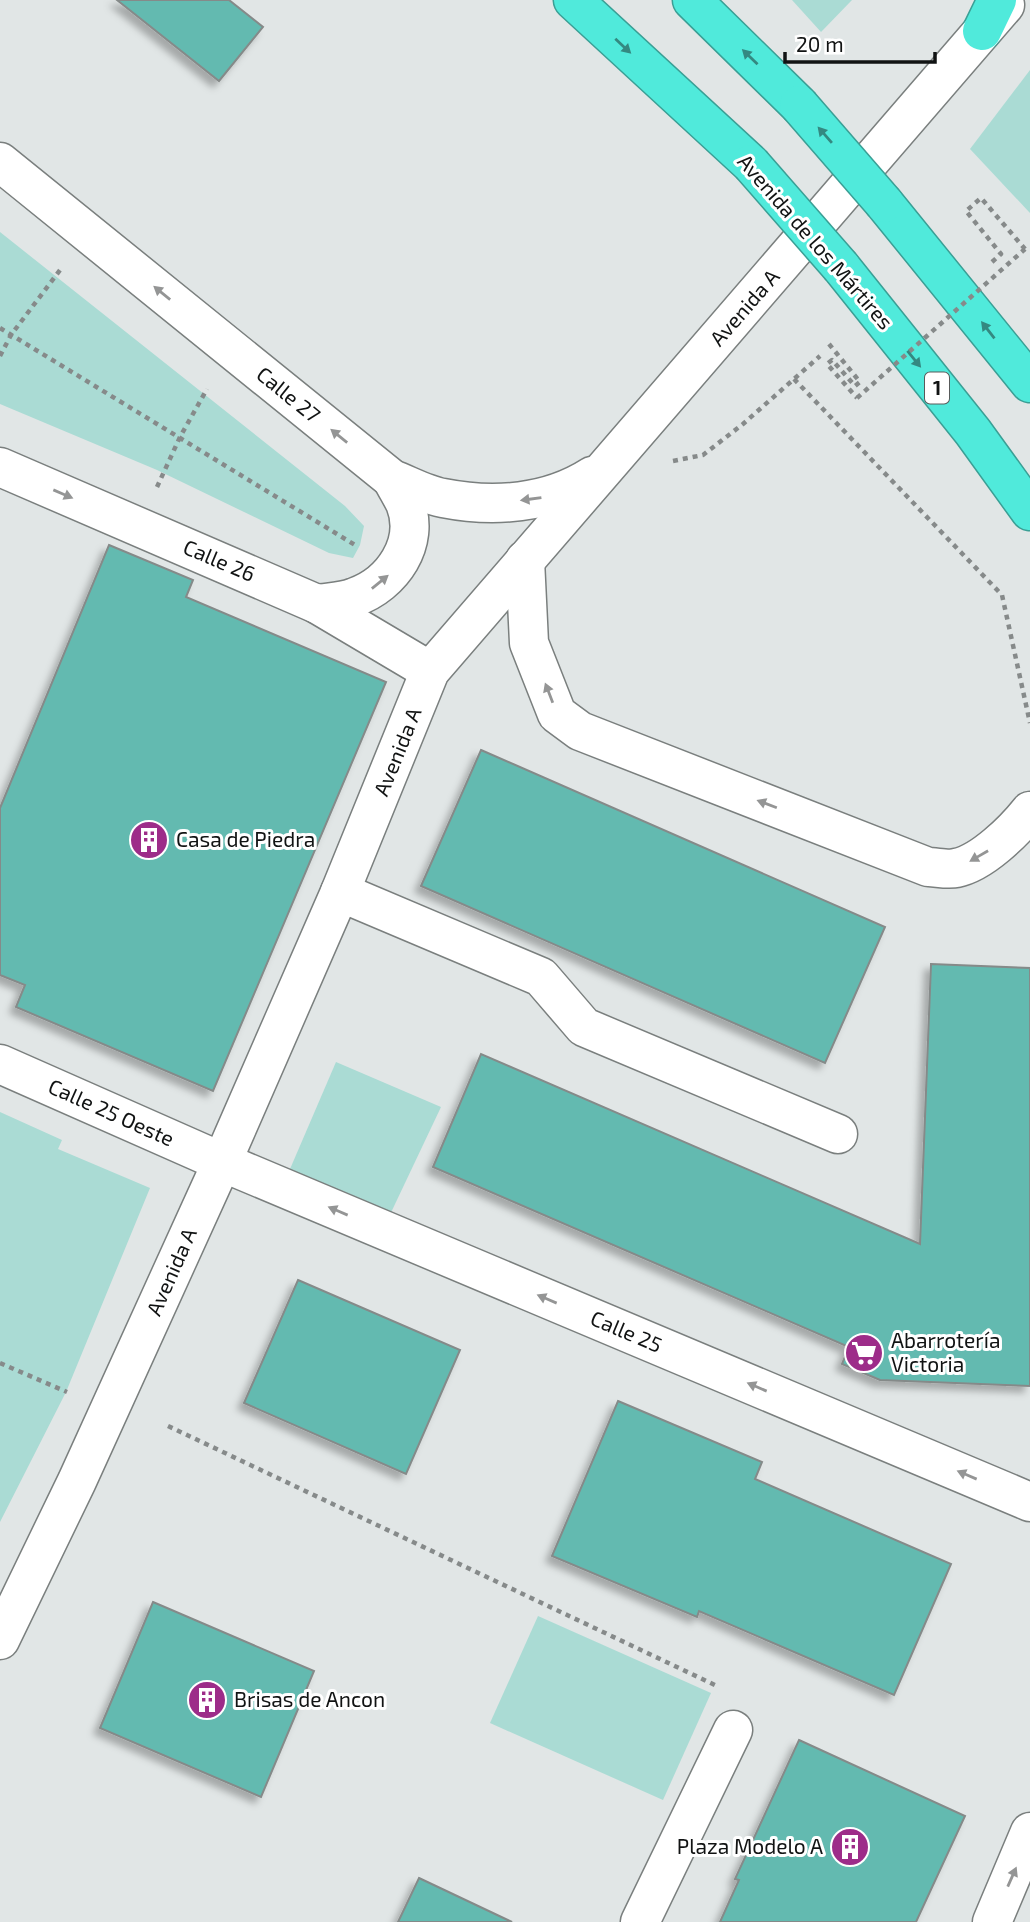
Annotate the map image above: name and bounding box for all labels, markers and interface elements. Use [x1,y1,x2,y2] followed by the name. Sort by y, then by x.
[785,21,936,65] scale bar
[796,31,844,56] text: 20 m
[614,38,632,54] one-way arrow
[742,50,759,66] one-way arrow
[818,127,834,144] one-way arrow
[733,148,899,334] street label: Avenida de los Mártires
[704,264,784,350] street label: Avenida A
[153,286,170,301] one-way arrow
[980,321,995,339] one-way arrow
[906,350,921,367] one-way arrow
[252,361,326,427] street label: Calle 27
[925,372,949,404] road number: 1
[330,429,347,444] one-way arrow
[52,489,73,500] one-way arrow
[520,494,542,505] one-way arrow
[180,533,259,586] street label: Calle 26
[371,575,389,590] one-way arrow
[543,682,554,703] one-way arrow
[368,704,426,799] street label: Avenida A
[756,799,777,810] one-way arrow
[128,819,170,861] building icon: Casa de Piedra
[176,826,315,851] place label: Casa de Piedra
[970,850,989,862] one-way arrow
[45,1073,178,1150] street label: Calle 25 Oeste
[327,1205,348,1216] one-way arrow
[140,1224,201,1319] street label: Avenida A
[537,1293,558,1304] one-way arrow
[587,1304,666,1357] street label: Calle 25
[891,1327,1001,1376] place label: Abarrotería Victoria
[843,1332,885,1374] supermarket icon: Abarrotería Victoria
[747,1382,768,1393] one-way arrow
[956,1470,977,1481] one-way arrow
[186,1679,228,1721] building icon: Brisas de Ancon
[234,1686,385,1711] place label: Brisas de Ancon
[829,1826,871,1868] building icon: Plaza Modelo A
[677,1833,823,1858] place label: Plaza Modelo A
[1007,1867,1018,1888] one-way arrow

